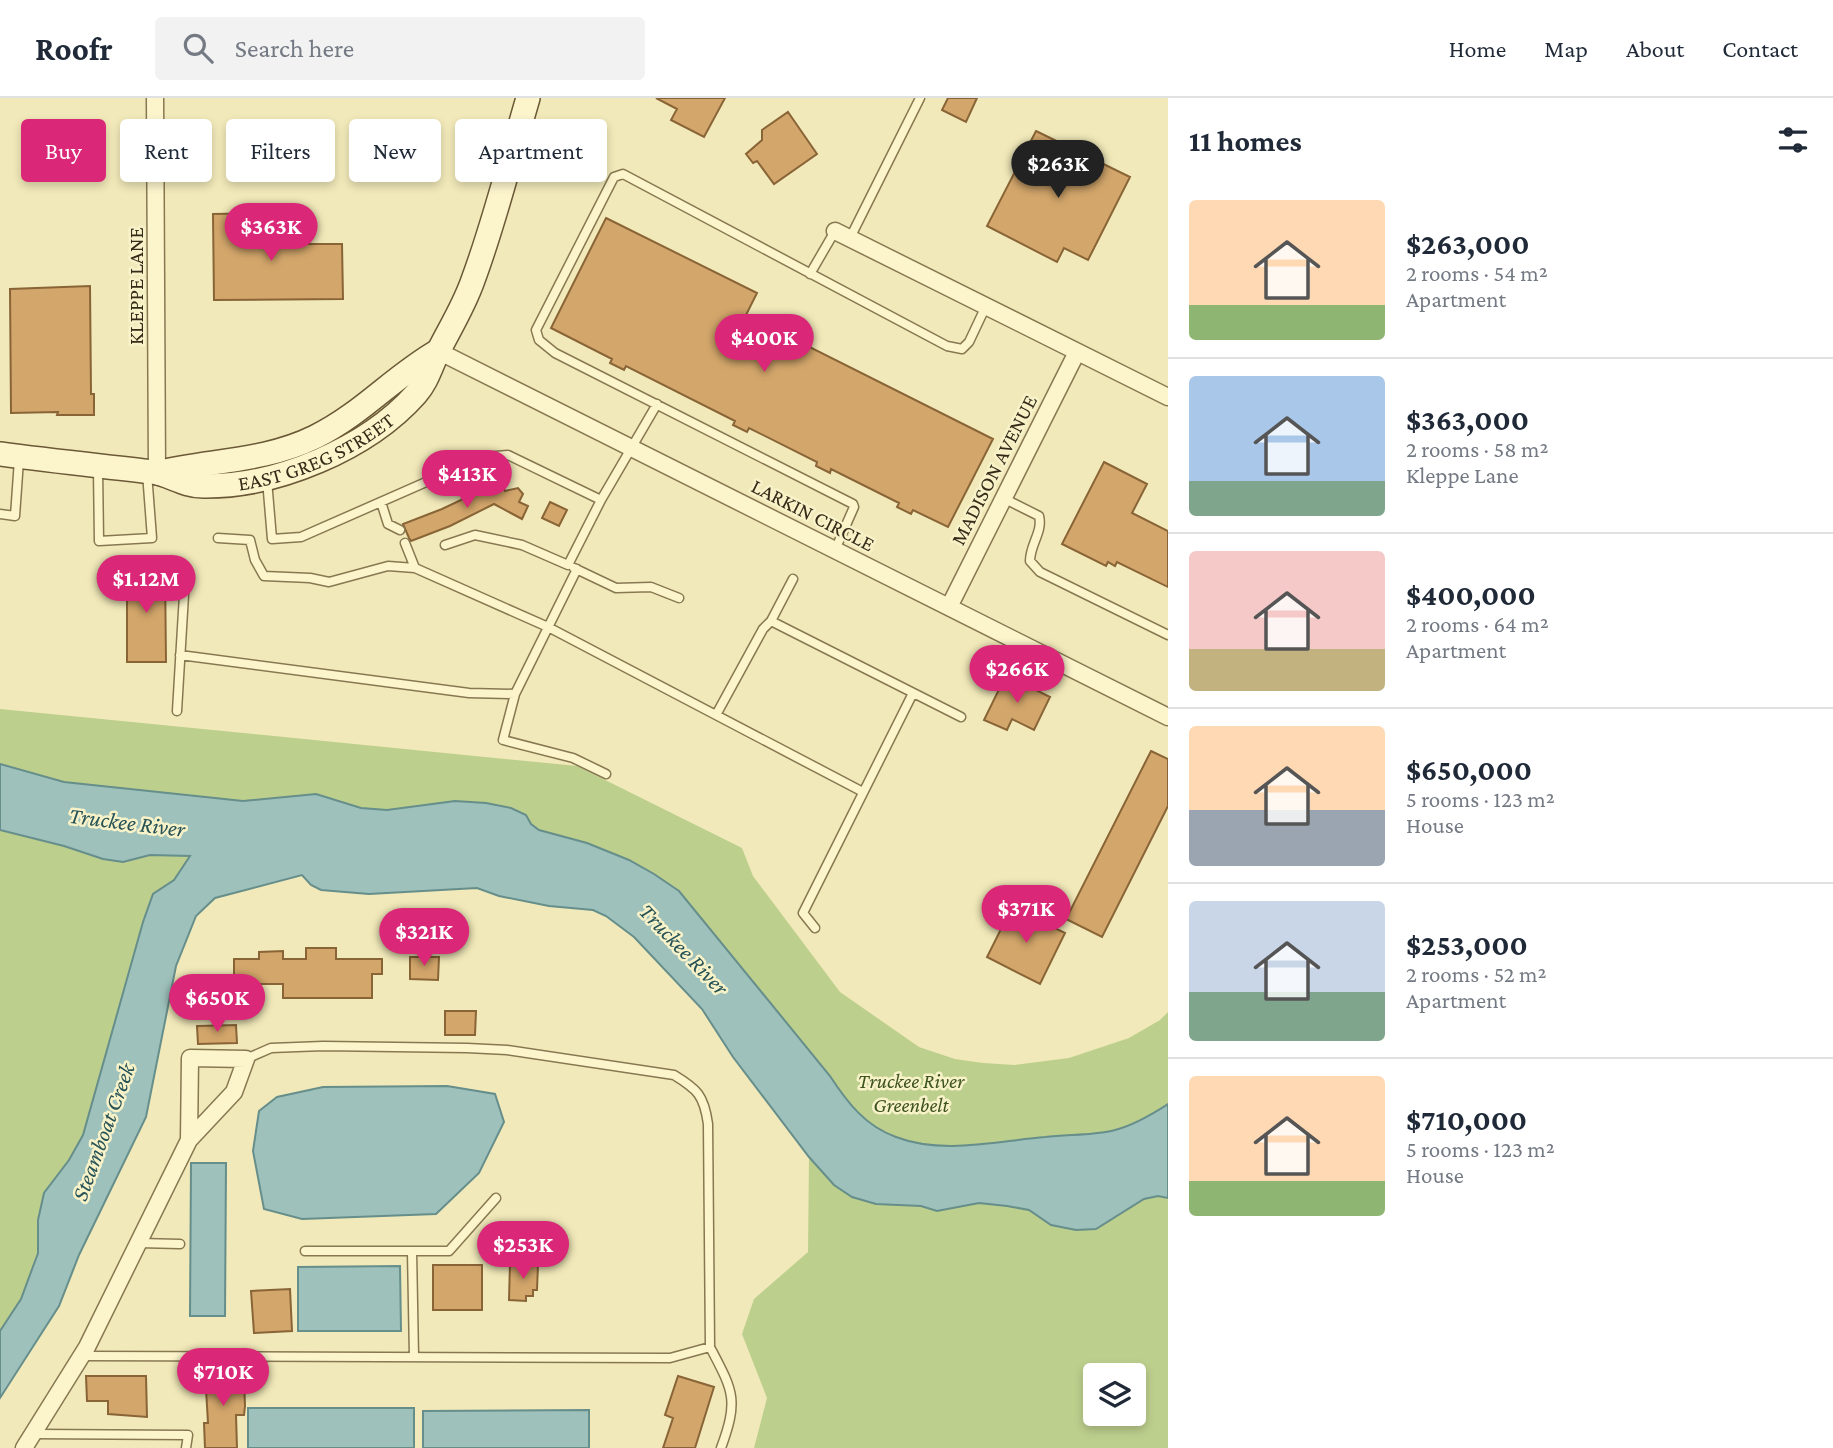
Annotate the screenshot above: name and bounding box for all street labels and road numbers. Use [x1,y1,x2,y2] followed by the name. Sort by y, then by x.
[124,227,148,345] street label: KLEPPE LANE
[946,391,1042,549] street label: MADISON AVENUE
[236,408,399,496] street label: EAST GREG STREET
[748,474,878,556] street label: LARKIN CIRCLE

